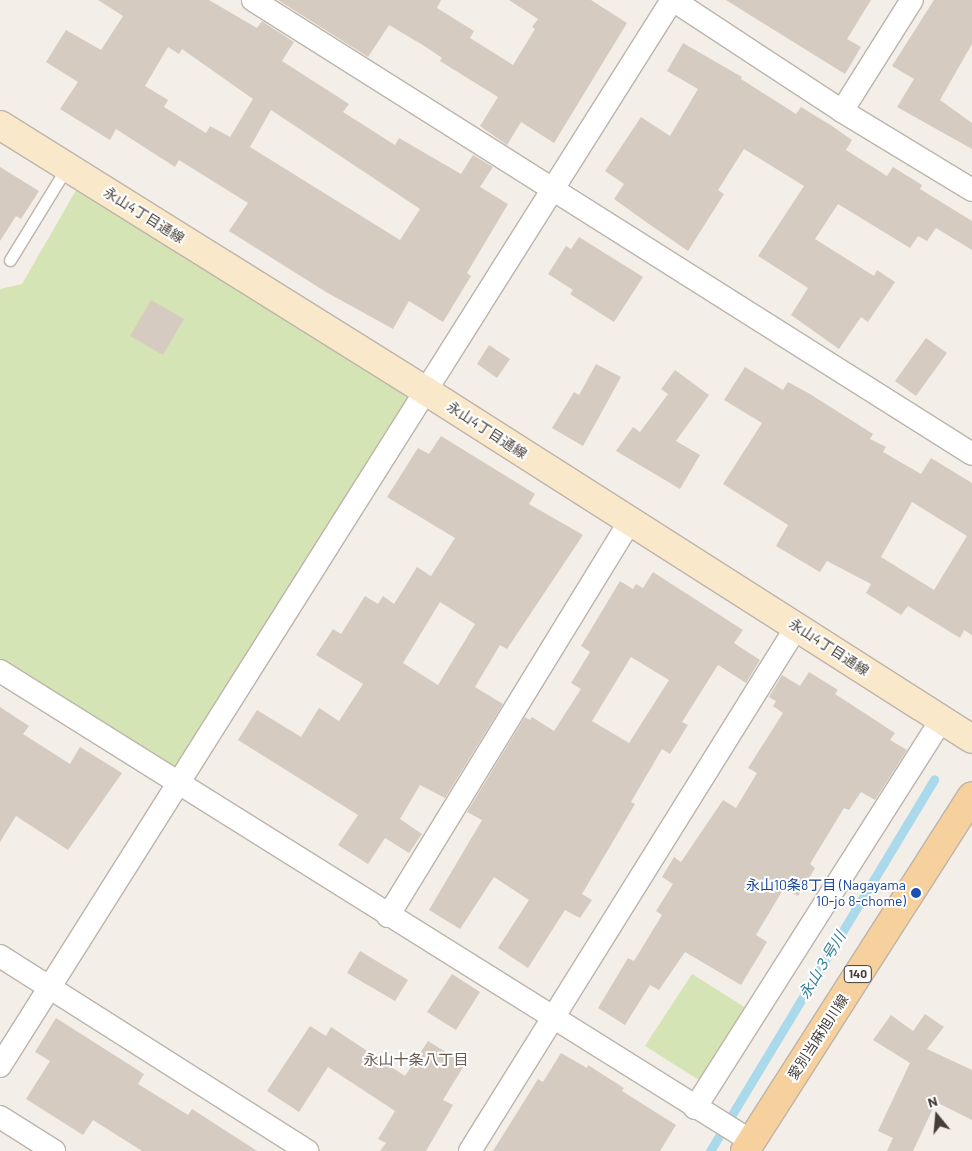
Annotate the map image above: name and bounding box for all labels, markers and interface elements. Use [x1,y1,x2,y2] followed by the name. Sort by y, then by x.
[101,184,187,246] street label: 永山4丁目通線
[444,398,530,462] street label: 永山4丁目通線
[786,615,872,679] street label: 永山4丁目通線
[746,877,906,910] place label: 永山10条8丁目 (Nagayama 10-jo 8-chome)
[910,887,922,899] marker: 永山10条8丁目 (Nagayama 10-jo 8-chome)
[795,928,849,1002] water label: 永山３号川
[843,964,873,984] road number: 140
[784,991,852,1083] street label: 愛別当麻旭川線
[364,1051,468,1069] district label: 永山十条八丁目
[912,1091,962,1141] north arrow
[926,1092,939,1111] text: N

